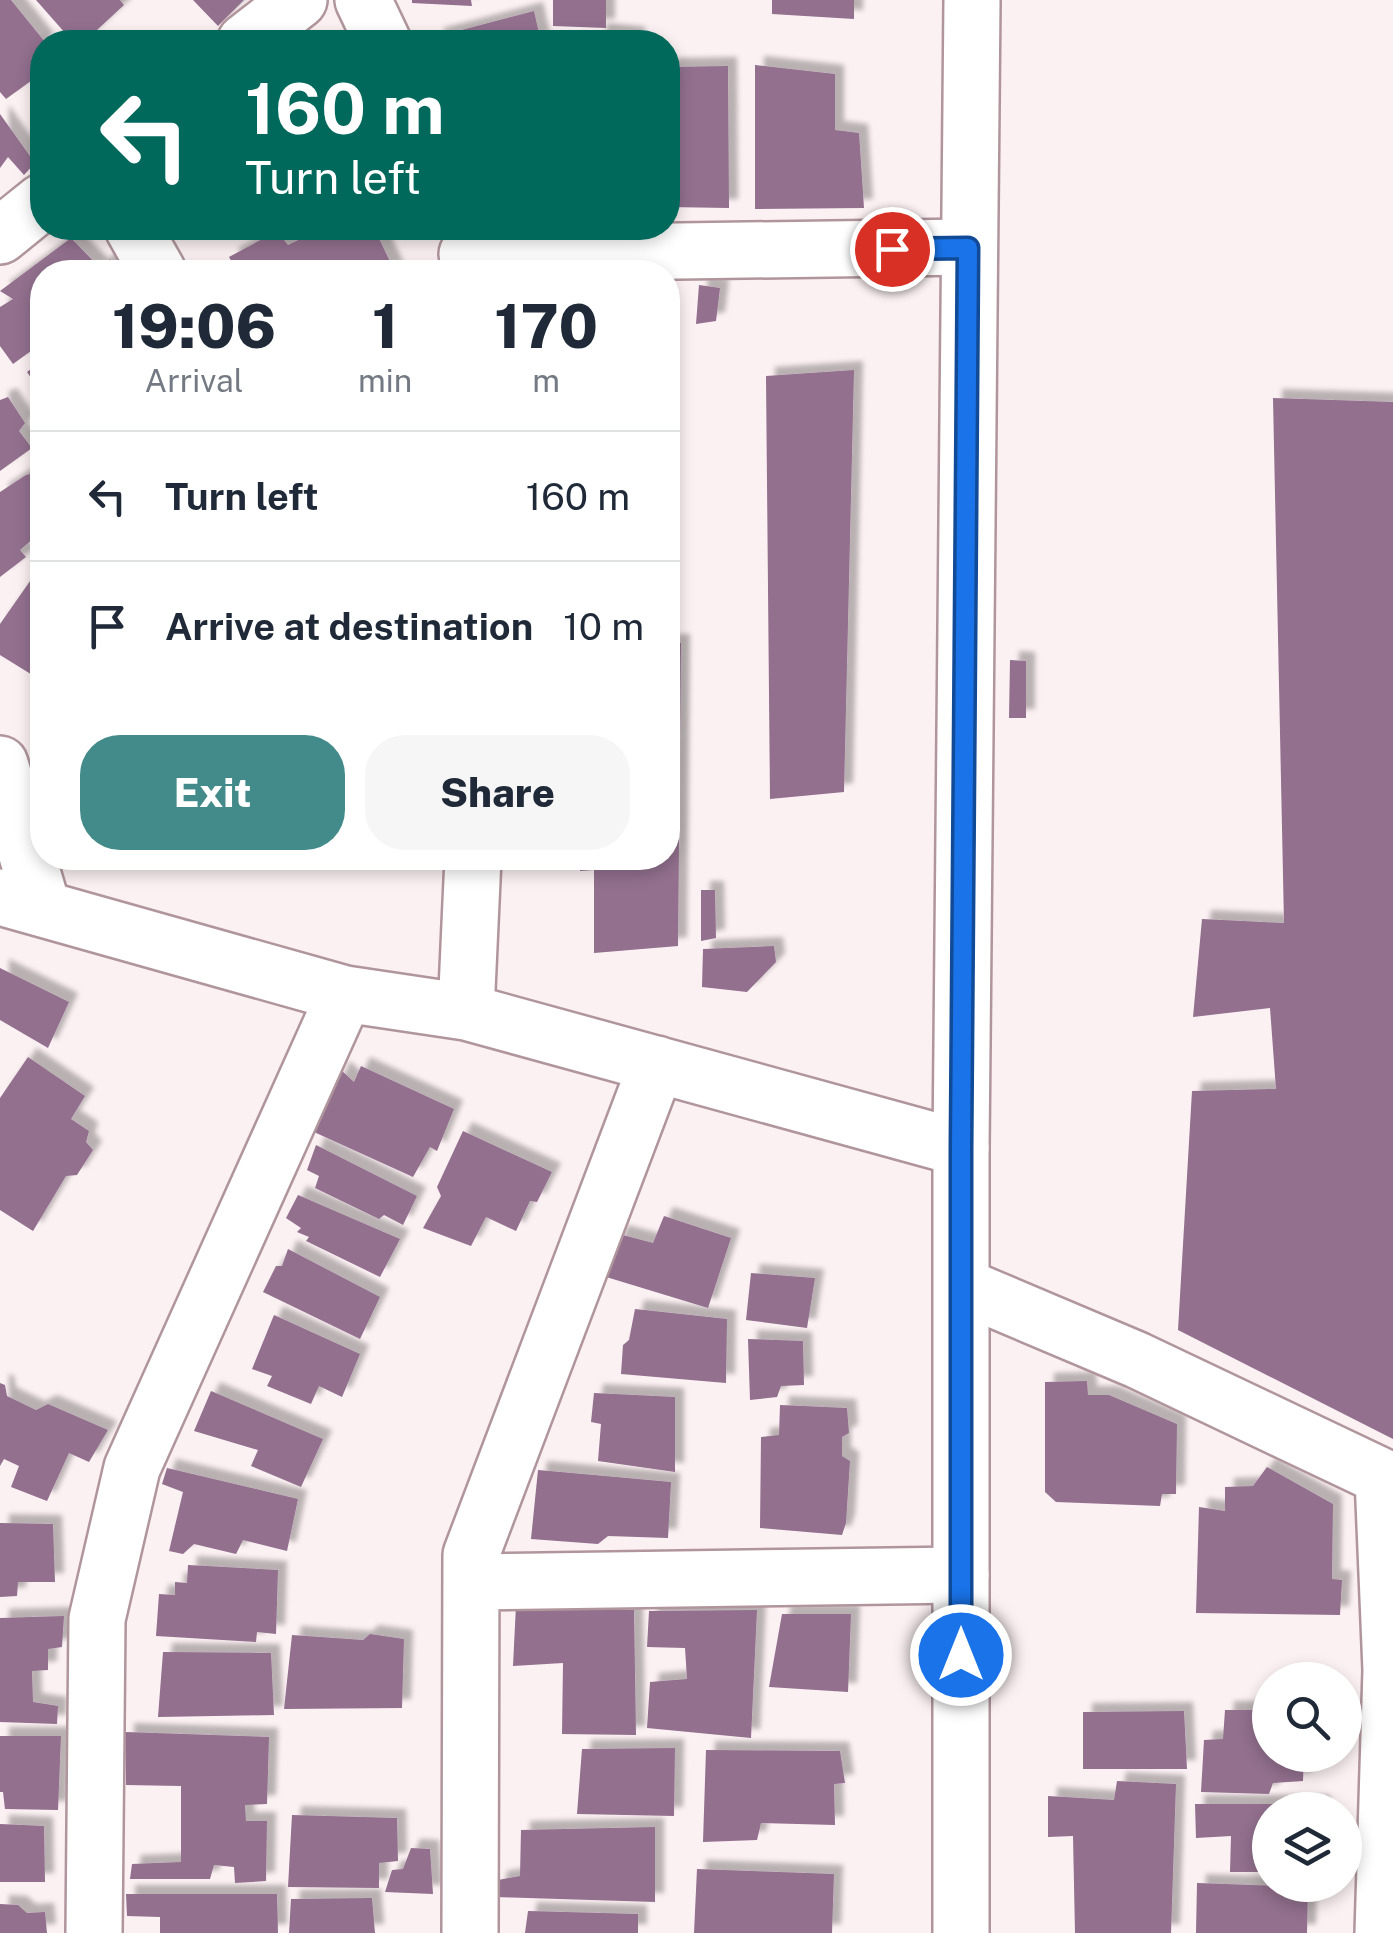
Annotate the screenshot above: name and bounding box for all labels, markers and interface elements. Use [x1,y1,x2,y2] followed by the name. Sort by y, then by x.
[245,67,445,150] text: 160 m
[80,70,210,200] icon: left
[245,151,421,204] text: Turn left
[850,207,935,292] pin
[865,222,920,277] icon: arrive
[112,291,276,362] text: 19:06
[372,291,398,362] text: 1
[494,291,598,362] text: 170
[145,362,243,399] text: Arrival
[358,362,412,399] text: min
[532,362,560,399] text: m
[80,469,135,524] icon: left
[165,474,319,519] text: Turn left
[526,474,630,519] text: 160 m
[80,599,135,654] icon: arrive
[165,604,533,649] text: Arrive at destination
[563,604,644,649] text: 10 m
[80,735,345,850] button: Exit
[365,735,630,850] button: Share
[909,1603,1013,1707] position arrow
[1252,1662,1362,1902] map controls
[1252,1662,1362,1772] button: search
[1252,1792,1362,1902] button: layers

